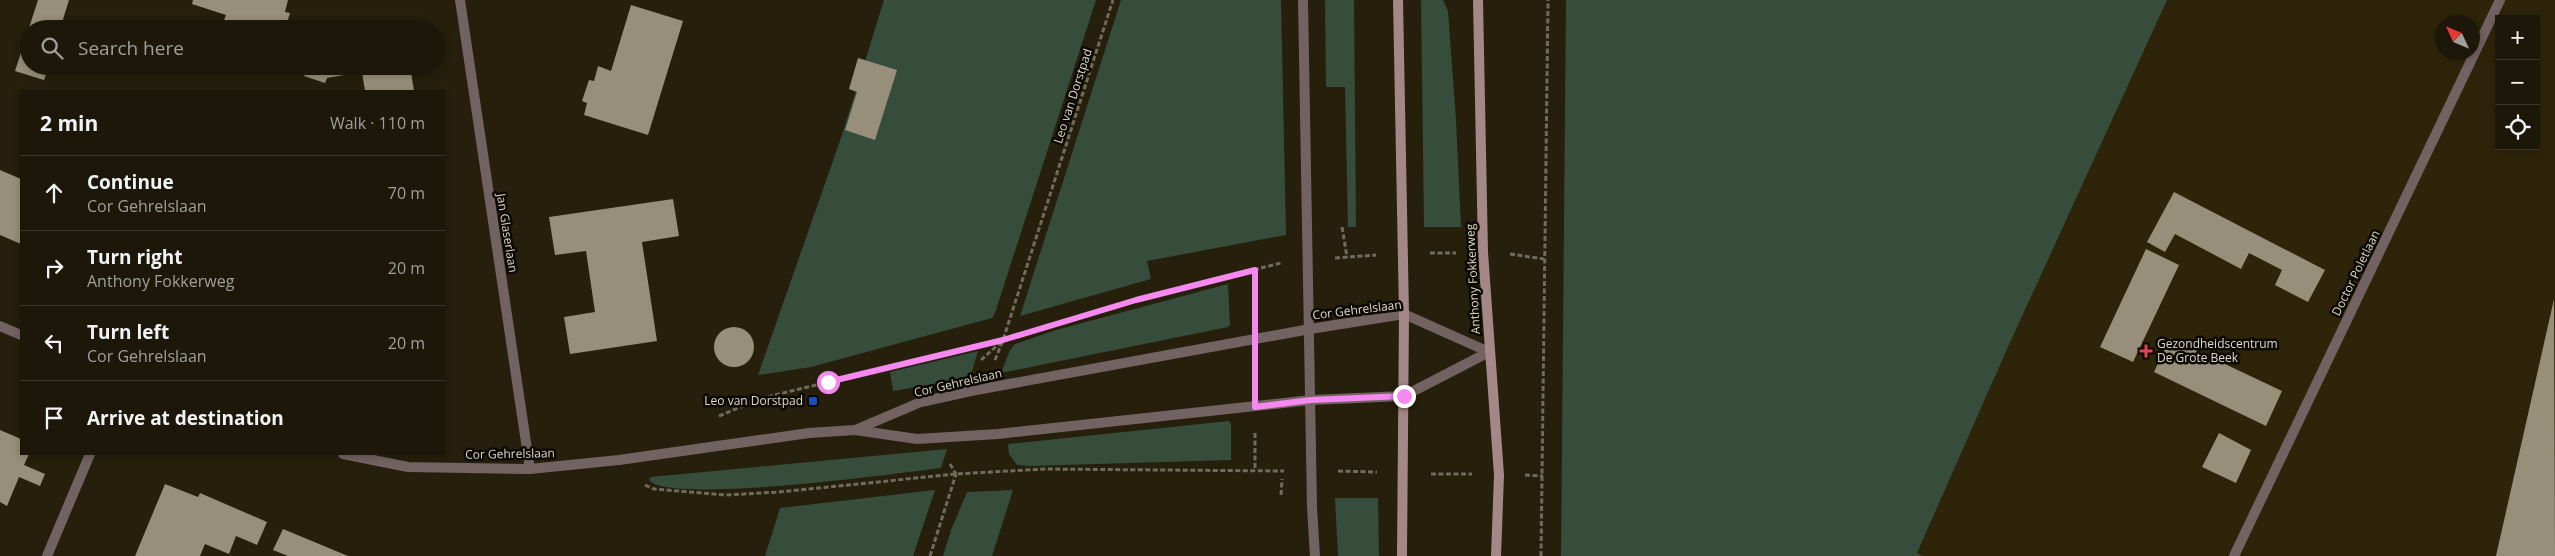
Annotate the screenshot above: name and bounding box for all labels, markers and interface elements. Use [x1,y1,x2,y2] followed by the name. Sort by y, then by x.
[2435,15,2480,60] north arrow
[2495,15,2540,150] map controls
[2495,15,2540,60] button: +
[20,20,445,75] search box
[38,34,66,62] icon: search
[78,35,184,61] text: Search here
[1049,46,1096,145] street label: Leo van Dorstpad
[2495,60,2540,105] button: −
[2495,105,2540,150] button: locate
[40,109,98,137] text: 2 min
[330,112,425,134] text: Walk · 110 m
[87,169,174,195] text: Continue
[40,179,68,207] icon: ahead
[388,182,425,204] text: 70 m
[493,191,522,274] street label: Jan Glaserlaan
[87,195,207,217] text: Cor Gehrelslaan
[1461,223,1484,335] street label: Anthony Fokkerweg
[2327,227,2384,318] street label: Doctor Poletlaan
[87,244,182,270] text: Turn right
[40,254,68,282] icon: right
[388,257,425,279] text: 20 m
[87,270,234,292] text: Anthony Fokkerweg
[1311,296,1403,323] street label: Cor Gehrelslaan
[87,319,169,345] text: Turn left
[40,329,68,357] icon: left
[388,332,425,354] text: 20 m
[2157,335,2278,366] place label: Gezondheidscentrum De Grote Beek
[2139,344,2153,358] marker: Gezondheidscentrum De Grote Beek
[87,345,207,367] text: Cor Gehrelslaan
[912,364,1004,401] street label: Cor Gehrelslaan
[817,371,840,394] route start
[1393,385,1416,408] route end
[704,392,803,409] place label: Leo van Dorstpad
[807,395,819,407] marker: Leo van Dorstpad
[40,404,68,432] icon: arrive
[87,405,284,431] text: Arrive at destination
[465,444,555,463] street label: Cor Gehrelslaan

